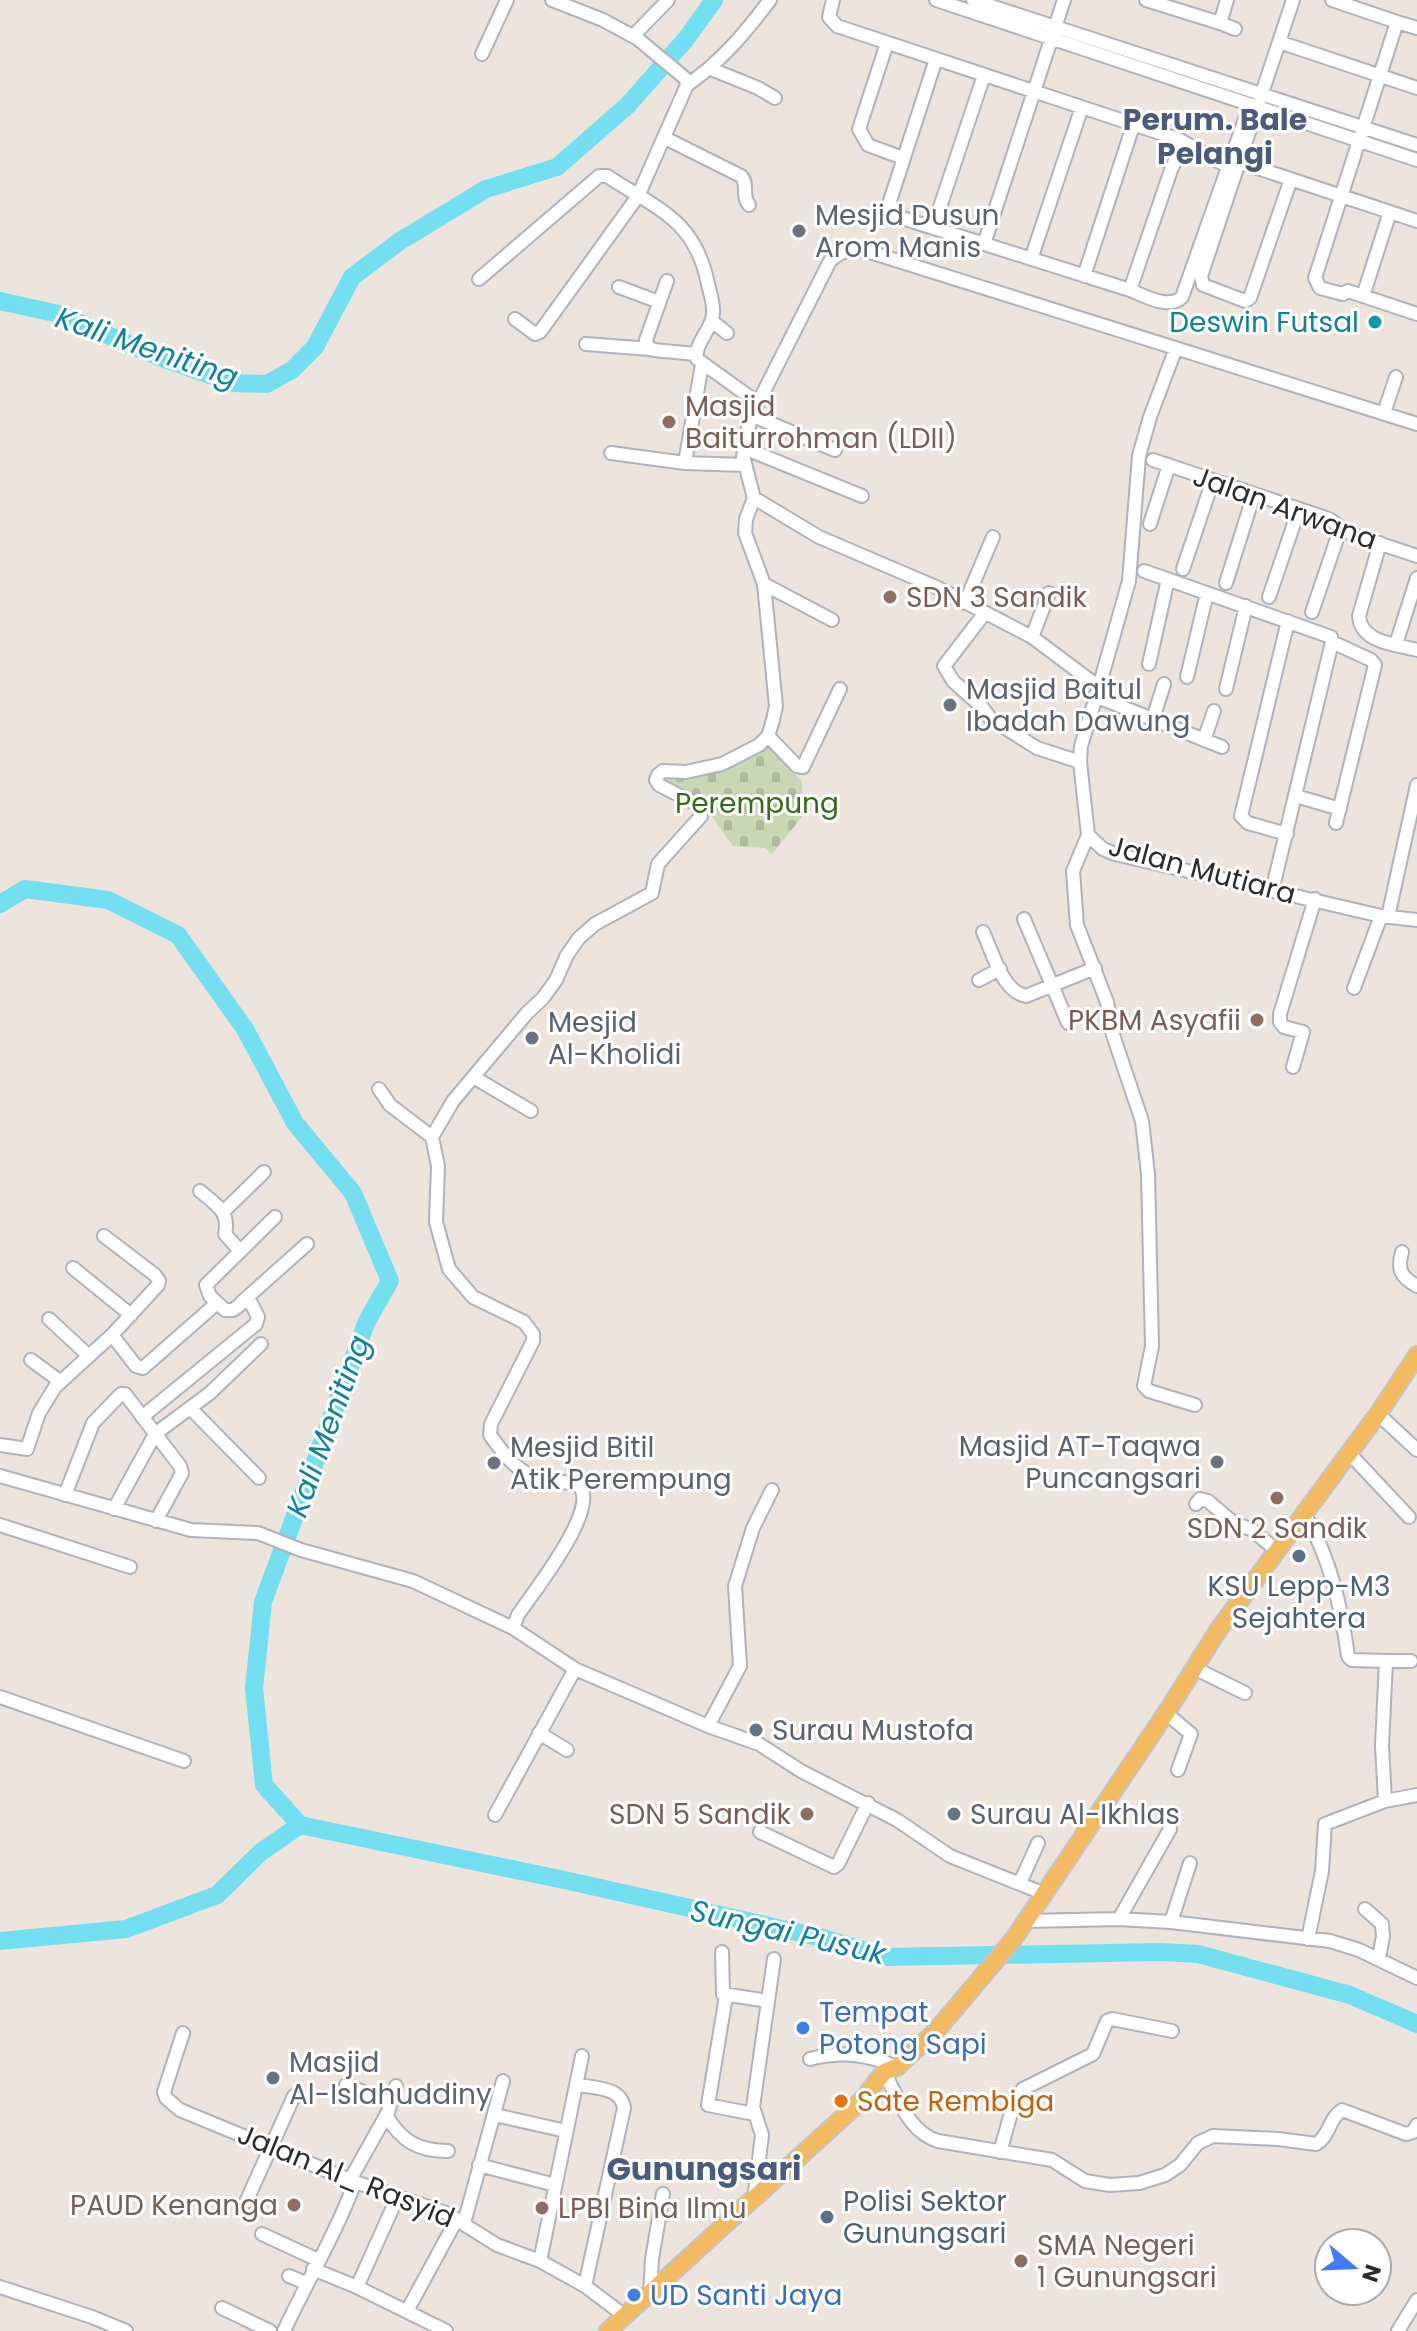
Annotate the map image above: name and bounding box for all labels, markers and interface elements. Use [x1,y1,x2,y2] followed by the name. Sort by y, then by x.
[1123,98,1307,175] district label: Perum. Bale Pelangi
[815,196,1000,267] place label: Mesjid Dusun Arom Manis
[790,222,808,240] marker: Mesjid Dusun Arom Manis
[50,296,244,398] water label: Kali Meniting
[1169,303,1359,342] place label: Deswin Futsal
[1366,313,1384,331] marker: Deswin Futsal
[685,387,957,458] place label: Masjid Baiturrohman (LDII)
[660,413,678,431] marker: Masjid Baiturrohman (LDII)
[1188,457,1382,559] street label: Jalan Arwana
[906,578,1087,617] place label: SDN 3 Sandik
[881,588,899,606] marker: SDN 3 Sandik
[966,670,1190,741] place label: Masjid Baitul Ibadah Dawung
[941,696,959,714] marker: Masjid Baitul Ibadah Dawung
[675,784,839,823] park label: Perempung
[1104,826,1300,914] street label: Jalan Mutiara
[1068,1001,1241,1040] place label: PKBM Asyafii
[548,1003,681,1074] place label: Mesjid Al-Kholidi
[1248,1011,1266,1029] marker: PKBM Asyafii
[523,1029,541,1047] marker: Mesjid Al-Kholidi
[275,1329,381,1523] water label: Kali Meniting
[959,1427,1201,1498] place label: Masjid AT-Taqwa Puncangsari
[510,1428,732,1499] place label: Mesjid Bitil Atik Perempung
[1208,1453,1226,1471] marker: Masjid AT-Taqwa Puncangsari
[485,1454,503,1472] marker: Mesjid Bitil Atik Perempung
[1268,1489,1286,1507] marker: SDN 2 Sandik
[1187,1509,1368,1548] place label: SDN 2 Sandik
[1290,1547,1308,1565] marker: KSU Lepp-M3 Sejahtera
[1208,1567,1390,1638] place label: KSU Lepp-M3 Sejahtera
[772,1711,974,1750] place label: Surau Mustofa
[747,1721,765,1739] marker: Surau Mustofa
[609,1795,792,1834] place label: SDN 5 Sandik
[970,1795,1180,1834] place label: Surau Al-Ikhlas
[798,1805,816,1823] marker: SDN 5 Sandik
[945,1805,963,1823] marker: Surau Al-Ikhlas
[686,1889,892,1976] water label: Sungai Pusuk
[819,1993,987,2064] place label: Tempat Potong Sapi
[794,2019,812,2037] marker: Tempat Potong Sapi
[289,2043,492,2114] place label: Masjid Al-Islahuddiny
[264,2069,282,2087] marker: Masjid Al-Islahuddiny
[857,2082,1054,2121] place label: Sate Rembiga
[832,2092,850,2110] marker: Sate Rembiga
[232,2115,460,2237] street label: Jalan Al_ Rasyid
[606,2146,802,2191] district label: Gunungsari
[843,2182,1007,2253] place label: Polisi Sektor Gunungsari
[70,2186,278,2225] place label: PAUD Kenanga
[558,2189,747,2228] place label: LPBI Bina Ilmu
[285,2196,303,2214] marker: PAUD Kenanga
[533,2199,551,2217] marker: LPBI Bina Ilmu
[818,2208,836,2226] marker: Polisi Sektor Gunungsari
[1037,2226,1217,2297] place label: SMA Negeri 1 Gunungsari
[1313,2227,1393,2307] north arrow
[1012,2252,1030,2270] marker: SMA Negeri 1 Gunungsari
[1354,2260,1389,2286] text: N
[650,2276,842,2315] place label: UD Santi Jaya
[625,2286,643,2304] marker: UD Santi Jaya

